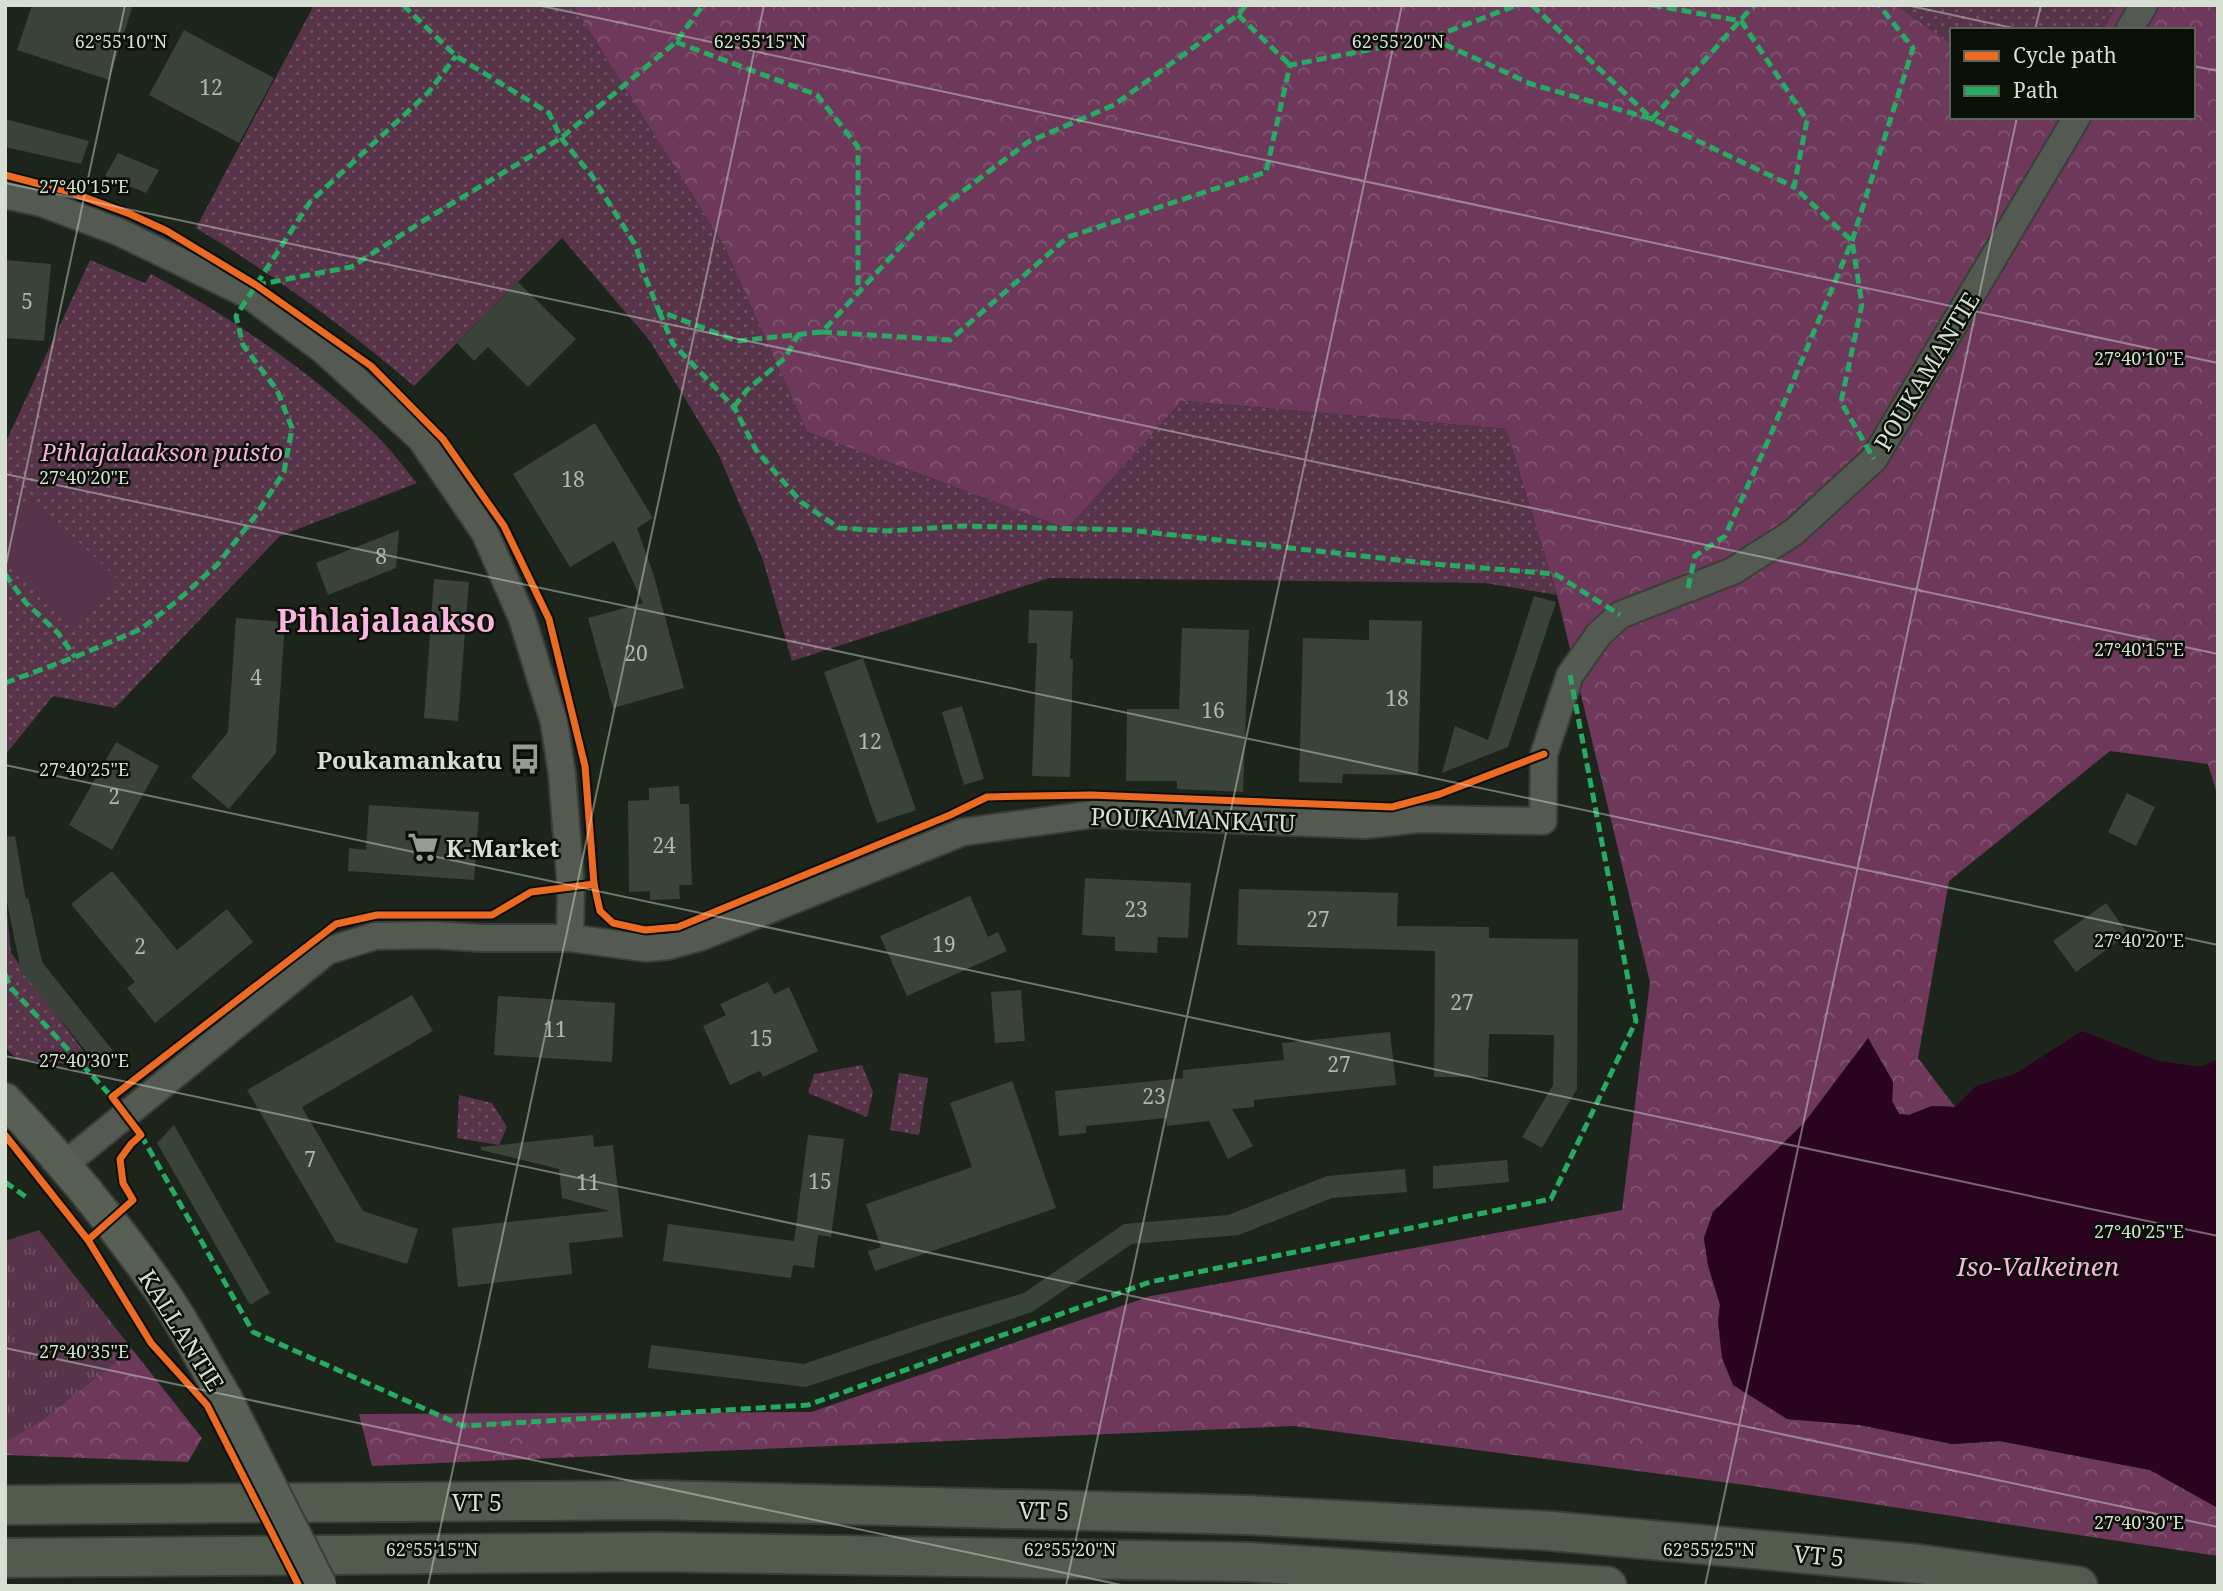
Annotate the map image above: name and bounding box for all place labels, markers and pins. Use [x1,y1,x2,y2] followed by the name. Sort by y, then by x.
[508,742,542,776] bus stop icon: Poukamankatu
[317,743,502,776] place label: Poukamankatu
[406,830,440,864] supermarket icon: K-Market
[446,831,559,864] place label: K-Market

